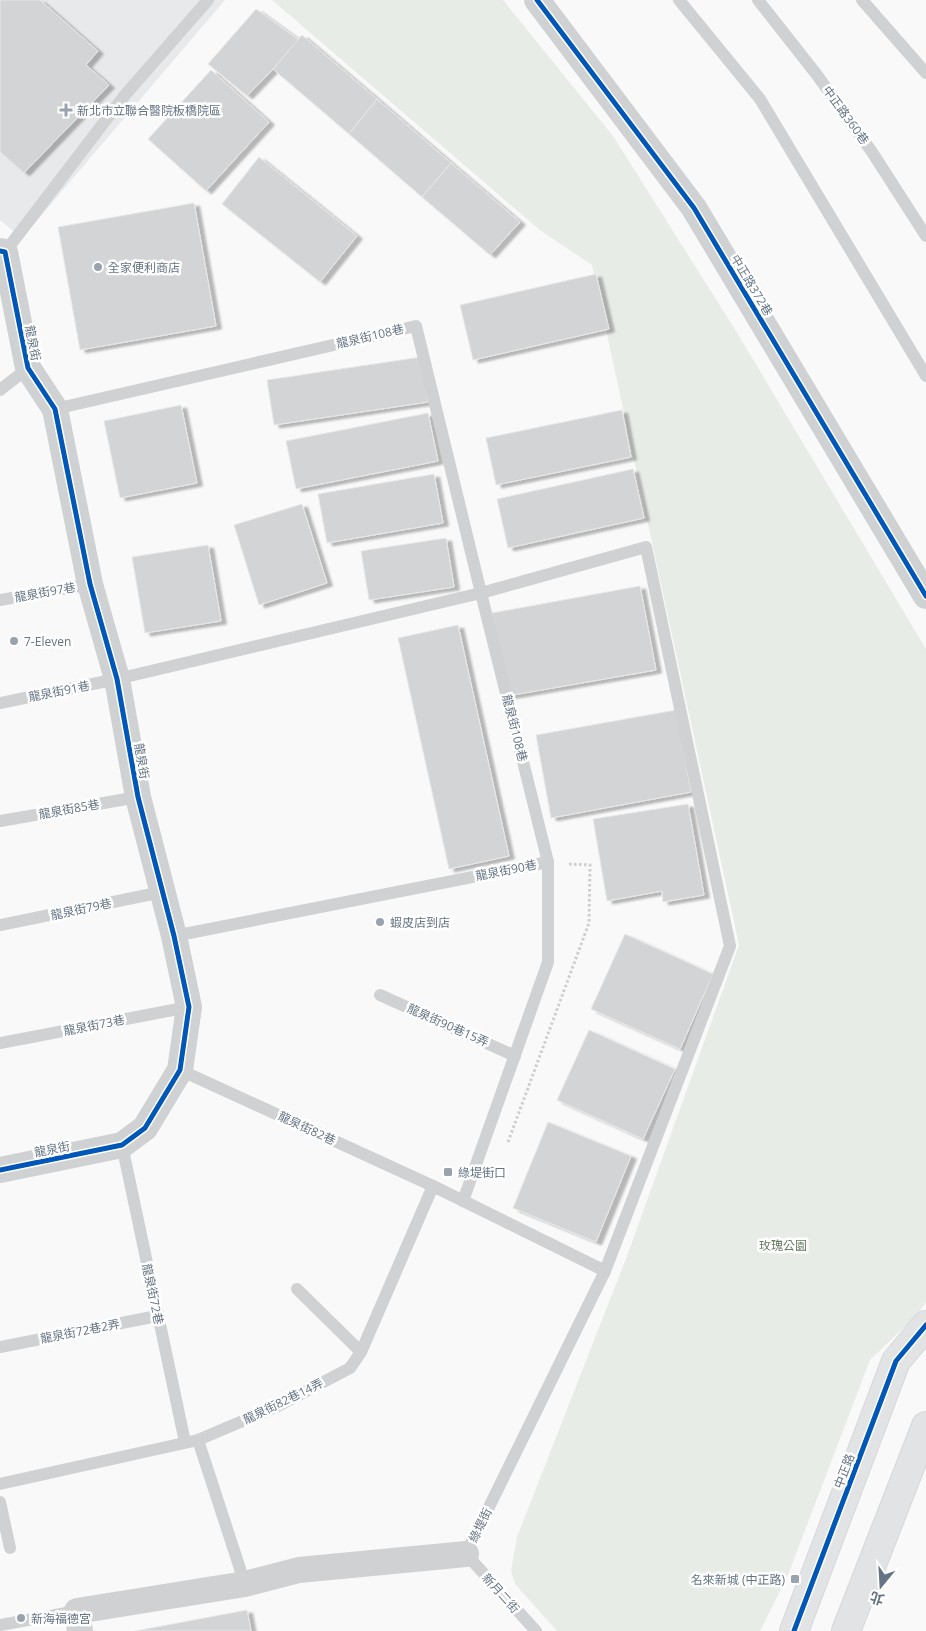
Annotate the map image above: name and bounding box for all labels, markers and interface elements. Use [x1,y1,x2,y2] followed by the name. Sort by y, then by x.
[819,82,873,148] street label: 中正路360巷
[77,102,221,119] place label: 新北市立聯合醫院板橋院區
[59,103,73,117] marker: 新北市立聯合醫院板橋院區
[727,251,777,319] street label: 中正路372巷
[108,259,180,276] place label: 全家便利商店
[92,261,104,273] marker: 全家便利商店
[335,320,405,352] street label: 龍泉街108巷
[21,324,45,362] street label: 龍泉街
[13,578,77,606] street label: 龍泉街97巷
[24,633,71,650] place label: 7-Eleven
[8,635,20,647] marker: 7-Eleven
[27,677,91,705] street label: 龍泉街91巷
[498,693,532,763] street label: 龍泉街108巷
[131,742,153,780] street label: 龍泉街
[37,795,101,823] street label: 龍泉街85巷
[474,856,538,884] street label: 龍泉街90巷
[49,894,113,924] street label: 龍泉街79巷
[390,914,450,931] place label: 蝦皮店到店
[374,916,386,928] marker: 蝦皮店到店
[405,999,491,1051] street label: 龍泉街90巷15弄
[62,1011,126,1039] street label: 龍泉街73巷
[275,1107,339,1149] street label: 龍泉街82巷
[33,1137,71,1161] street label: 龍泉街
[458,1164,506,1181] place label: 綠堤街口
[442,1166,454,1178] marker: 綠堤街口
[759,1237,807,1254] park label: 玫瑰公園
[138,1262,168,1326] street label: 龍泉街72巷
[39,1315,121,1347] street label: 龍泉街72巷2弄
[240,1374,326,1428] street label: 龍泉街82巷14弄
[830,1451,858,1491] street label: 中正路
[464,1505,496,1545] street label: 綠堤街
[856,1561,906,1611] north arrow
[479,1569,523,1617] street label: 新月二街
[691,1571,785,1588] place label: 名來新城 (中正路)
[789,1573,801,1585] marker: 名來新城 (中正路)
[867,1588,886,1610] text: 北
[31,1610,91,1627] place label: 新海福德宮
[15,1612,27,1624] marker: 新海福德宮

